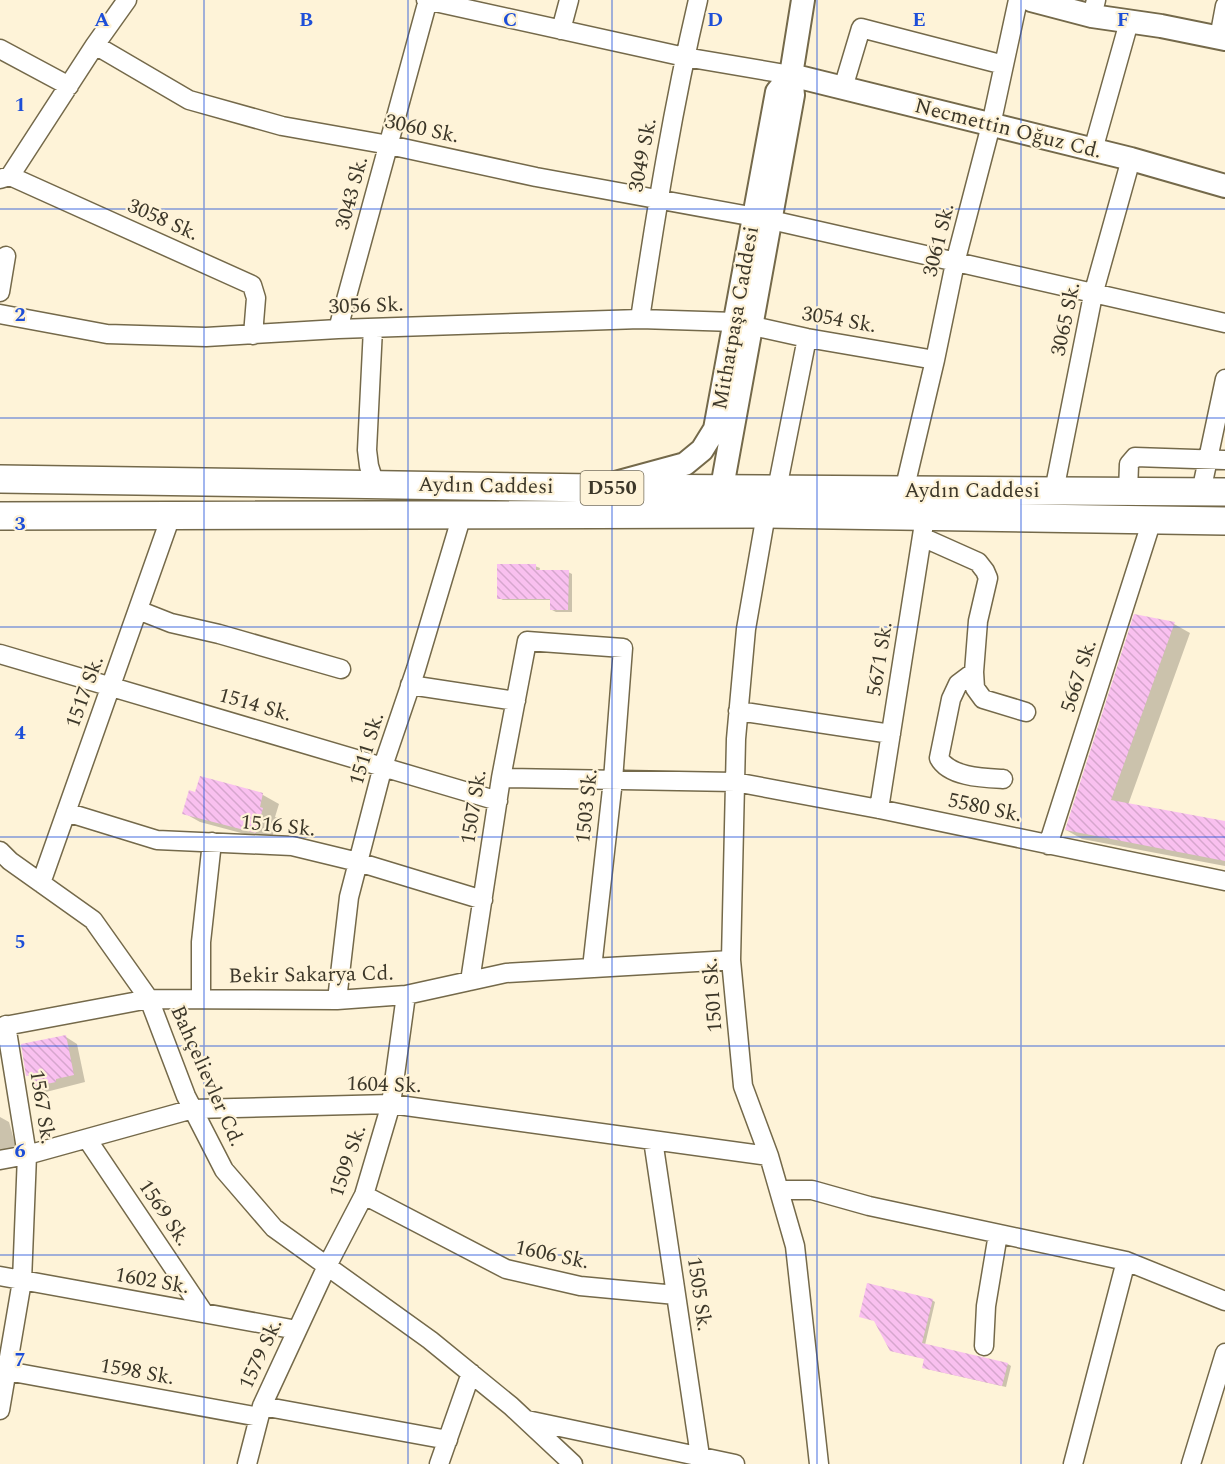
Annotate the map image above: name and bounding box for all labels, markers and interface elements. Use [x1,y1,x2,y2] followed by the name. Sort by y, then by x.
[94,5,110,35] text: A
[299,5,313,35] text: B
[503,5,517,35] text: C
[707,5,723,35] text: D
[912,5,926,35] text: E
[1117,5,1129,35] text: F
[14,90,26,120] text: 1
[911,90,1105,168] street label: Necmettin Oğuz Cd.
[382,106,462,152] street label: 3060 Sk.
[620,115,666,195] street label: 3049 Sk.
[327,153,377,233] street label: 3043 Sk.
[122,190,204,250] street label: 3058 Sk.
[914,200,964,280] street label: 3061 Sk.
[704,224,768,412] street label: Mithatpaşa Caddesi
[1043,279,1089,359] street label: 3065 Sk.
[328,289,404,323] street label: 3056 Sk.
[799,298,879,342] street label: 3054 Sk.
[14,300,26,330] text: 2
[418,469,554,503] street label: Aydın Caddesi
[580,471,644,505] road number: D550
[904,475,1040,507] street label: Aydın Caddesi
[14,509,26,539] text: 3
[858,619,902,699] street label: 5671 Sk.
[1052,635,1106,717] street label: 5667 Sk.
[57,651,113,733] street label: 1517 Sk.
[215,679,295,731] street label: 1514 Sk.
[341,708,393,790] street label: 1511 Sk.
[14,718,26,748] text: 4
[452,767,496,847] street label: 1507 Sk.
[567,767,607,845] street label: 1503 Sk.
[945,785,1025,831] street label: 5580 Sk.
[239,806,317,846] street label: 1516 Sk.
[14,927,26,957] text: 5
[694,956,732,1034] street label: 1501 Sk.
[228,958,394,992] street label: Bekir Sakarya Cd.
[162,1000,252,1152] street label: Bahçelievler Cd.
[20,1067,64,1147] street label: 1567 Sk.
[346,1068,422,1102] street label: 1604 Sk.
[321,1120,375,1202] street label: 1509 Sk.
[14,1136,26,1166] text: 6
[130,1173,198,1253] street label: 1569 Sk.
[512,1232,592,1278] street label: 1606 Sk.
[678,1255,720,1333] street label: 1505 Sk.
[112,1259,192,1303] street label: 1602 Sk.
[231,1313,291,1395] street label: 1579 Sk.
[14,1345,26,1375] text: 7
[97,1350,177,1394] street label: 1598 Sk.

